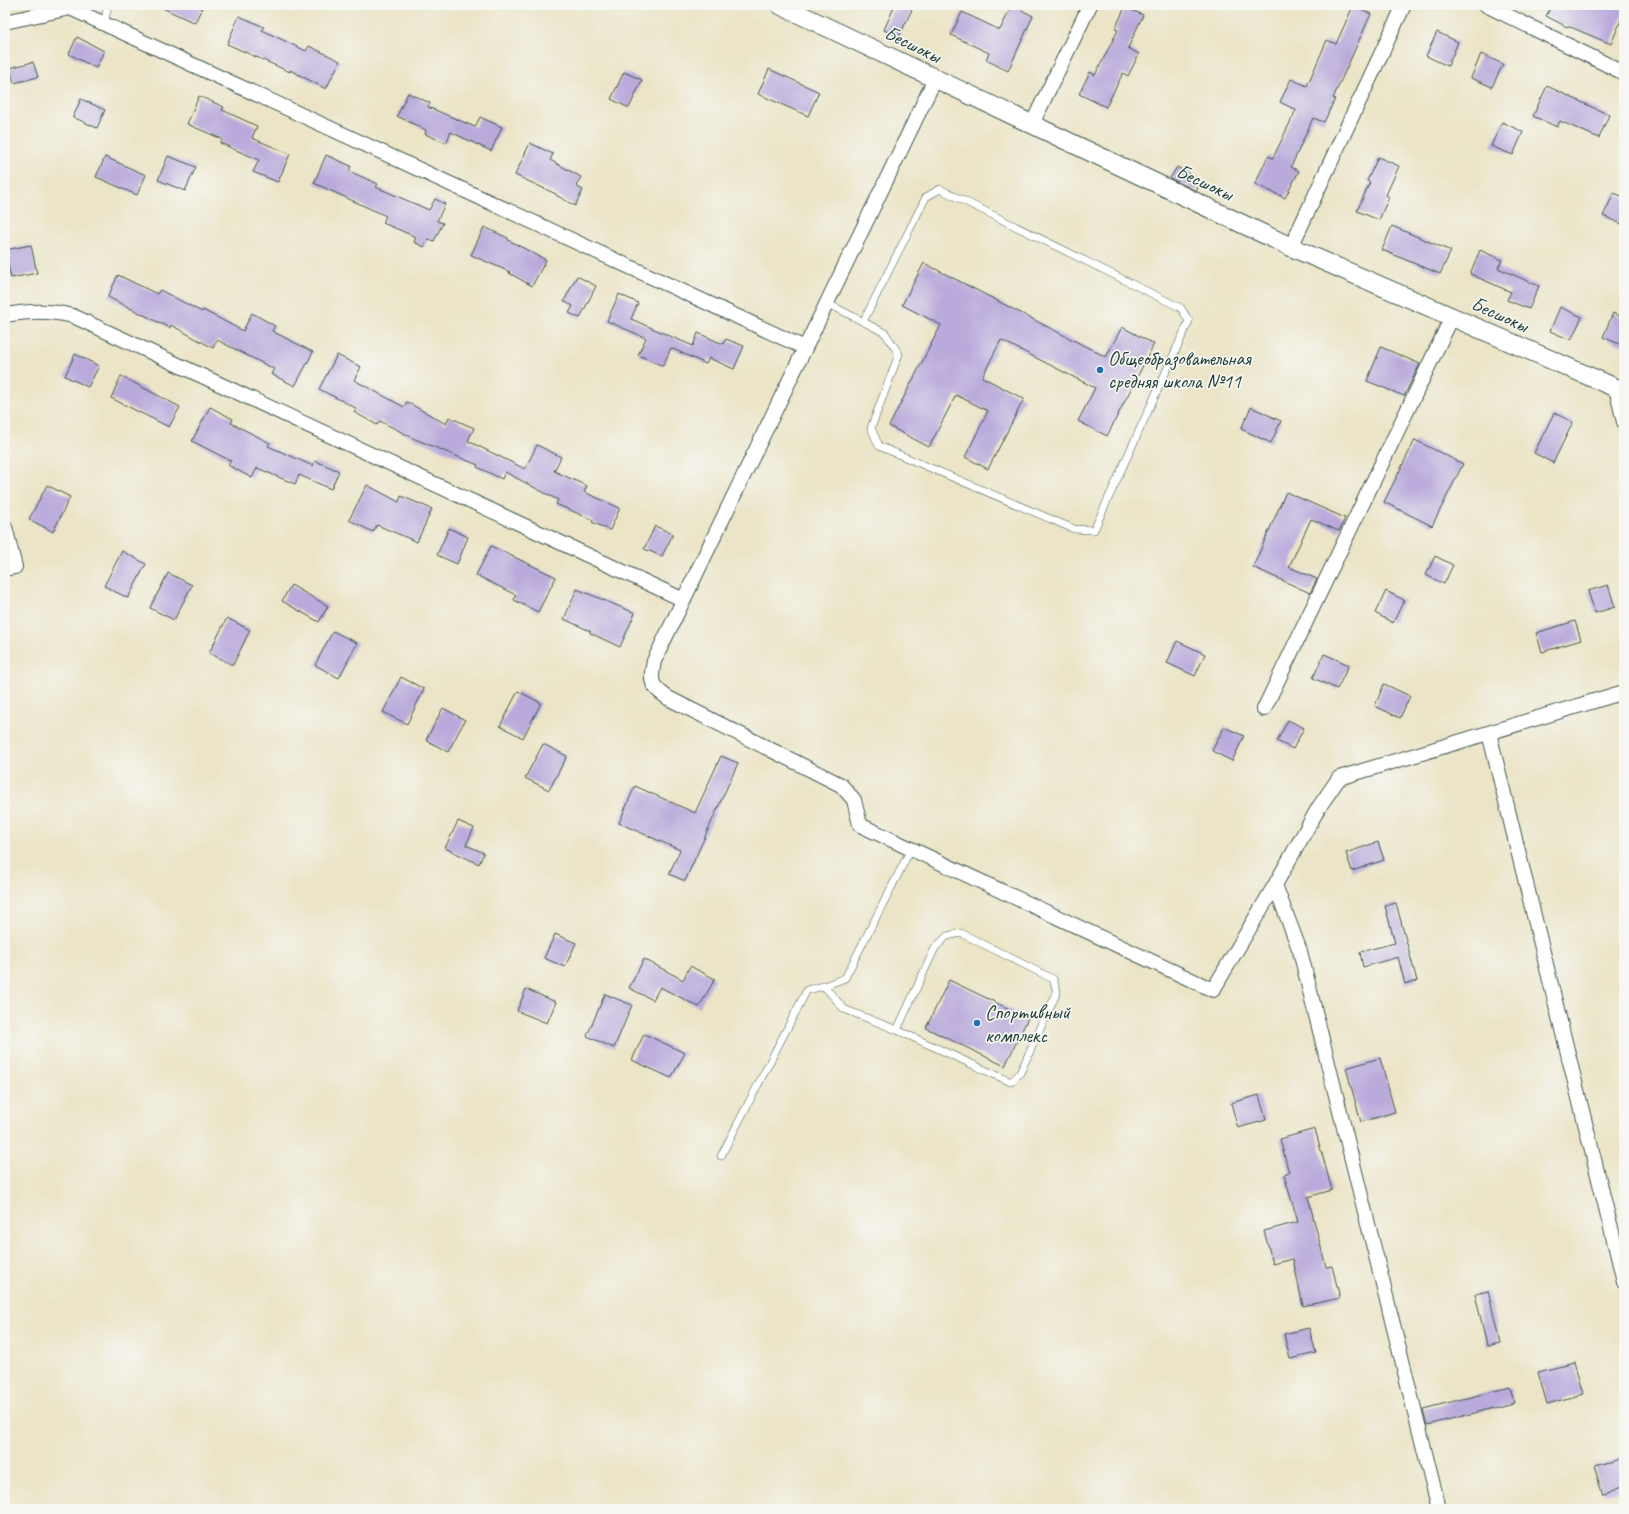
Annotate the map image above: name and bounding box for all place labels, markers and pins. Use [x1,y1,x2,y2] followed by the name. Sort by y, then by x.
[1108,346,1252,394] place label: Общеобразовательная средняя школа №11
[1095,365,1105,375] marker: Общеобразовательная средняя школа №11
[985,1000,1072,1048] place label: Спортивный комплекс
[972,1018,982,1028] marker: Спортивный комплекс

